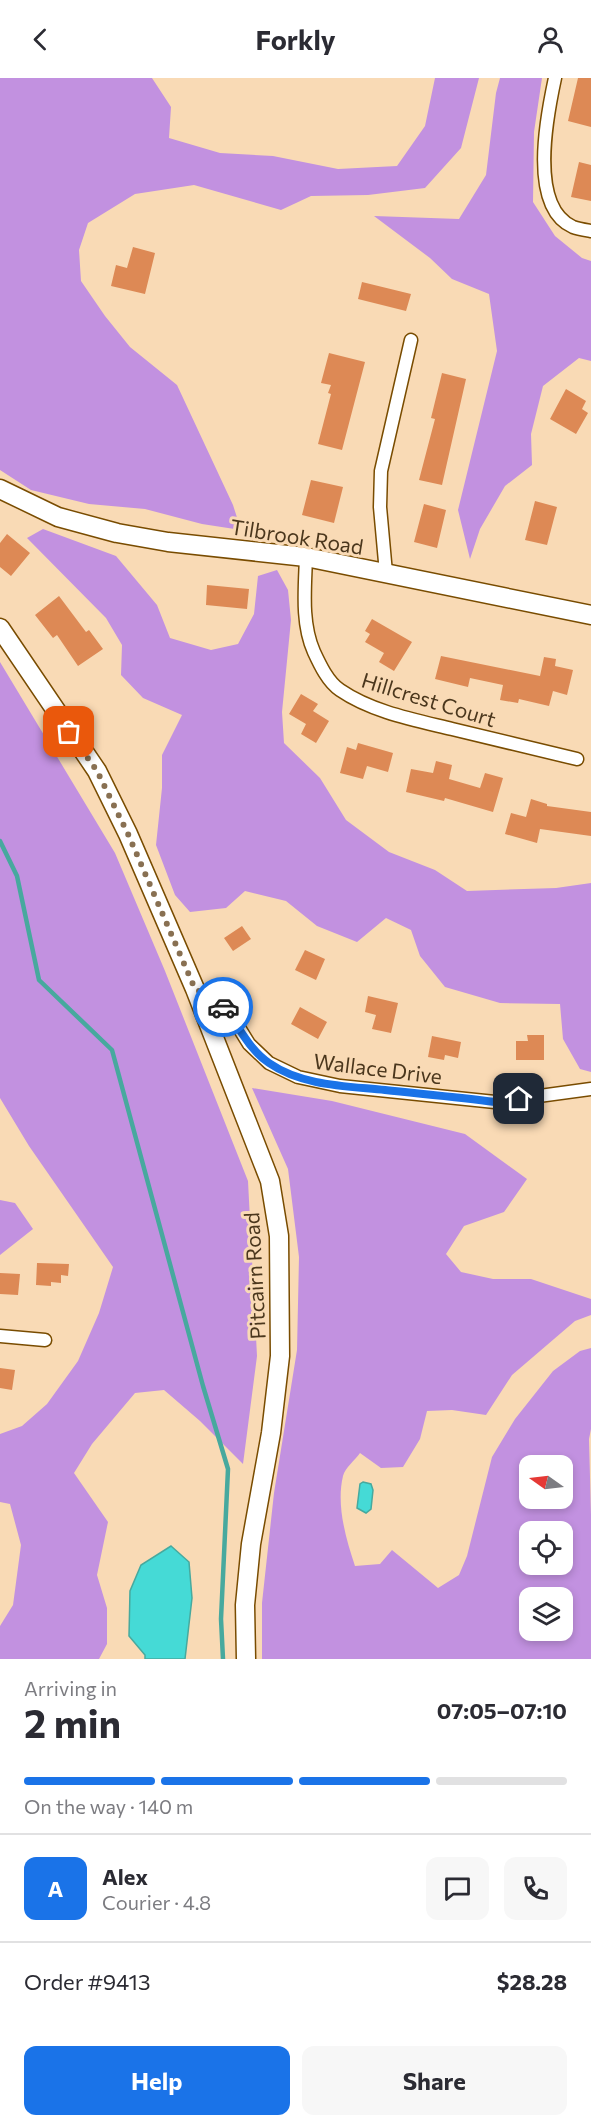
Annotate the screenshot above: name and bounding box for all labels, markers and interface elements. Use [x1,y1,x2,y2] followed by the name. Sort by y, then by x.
[24,23,57,56] icon: back
[255,23,336,56] text: Forkly
[534,23,567,56] icon: person
[229,513,365,559] street label: Tilbrook Road
[359,667,499,731] street label: Hillcrest Court
[43,706,94,757] pin
[52,715,85,748] icon: bag
[193,977,253,1037] courier
[207,991,240,1024] icon: car
[312,1048,444,1088] street label: Wallace Drive
[493,1073,544,1124] pin
[502,1082,535,1115] icon: home
[238,1212,270,1340] street label: Pitcairn Road
[519,1455,573,1509] north arrow
[519,1455,573,1641] map controls
[519,1521,573,1575] button: locate
[519,1587,573,1641] button: layers
[24,1676,117,1700] text: Arriving in
[437,1697,567,1724] text: 07:05–07:10
[24,1698,121,1746] text: 2 min
[24,1794,193,1818] text: On the way · 140 m
[426,1857,489,1920] button: chat
[504,1857,567,1920] button: phone
[102,1863,148,1890] text: Alex
[48,1875,63,1902] text: A
[102,1890,211,1914] text: Courier · 4.8
[24,1968,151,1995] text: Order #9413
[497,1968,567,1995] text: $28.28
[24,2046,290,2115] button: Help
[302,2046,567,2115] button: Share

